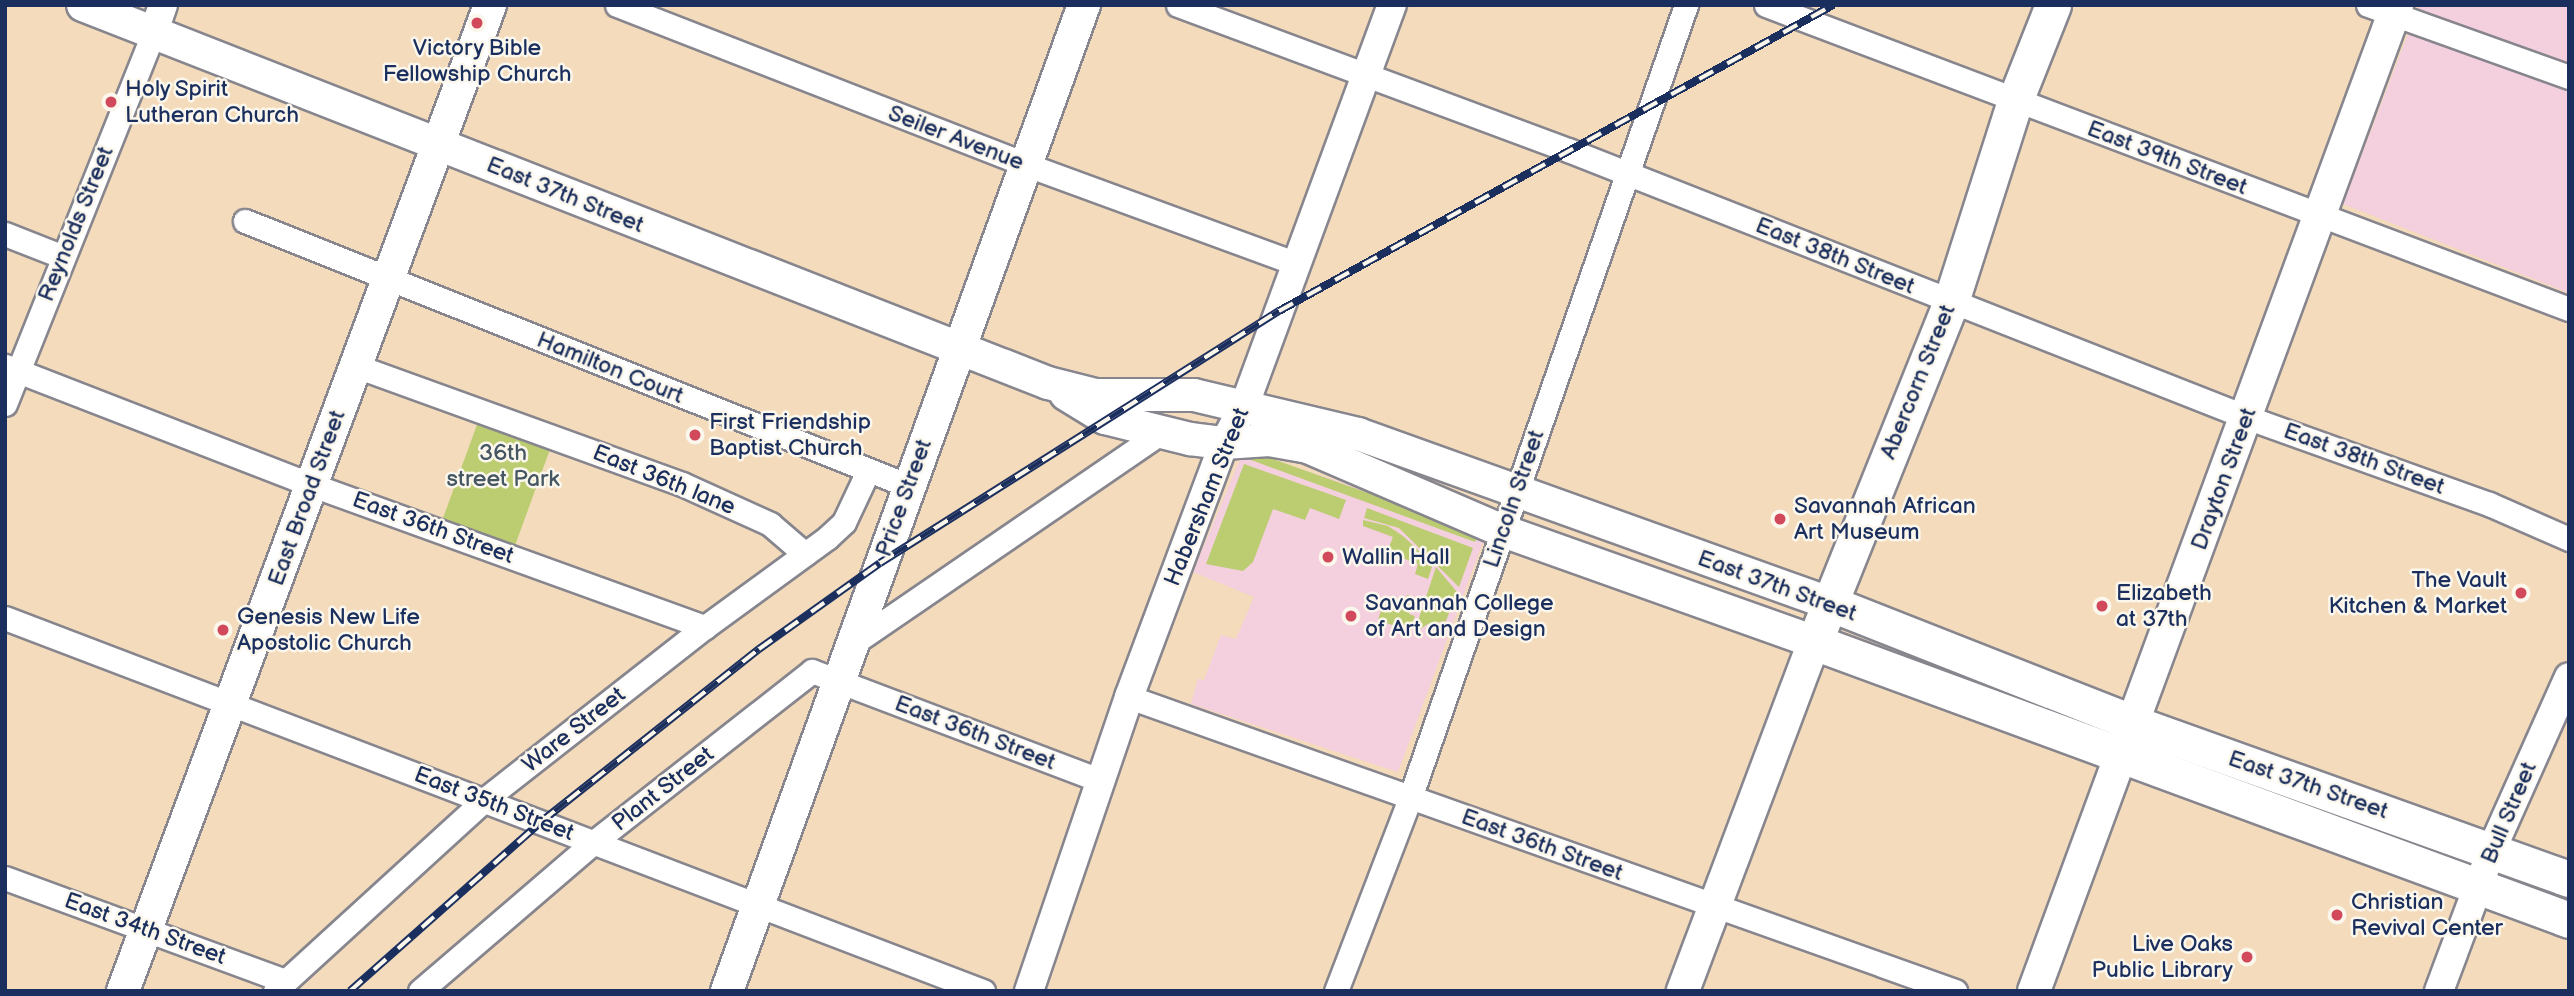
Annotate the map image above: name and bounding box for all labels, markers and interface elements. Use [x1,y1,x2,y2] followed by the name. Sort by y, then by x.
[469,15,485,31] marker: Victory Bible Fellowship Church
[383,34,571,88] place label: Victory Bible Fellowship Church
[125,75,299,129] place label: Holy Spirit Lutheran Church
[103,94,119,110] marker: Holy Spirit Lutheran Church
[884,99,1028,177] street label: Seiler Avenue
[2083,115,2251,201] street label: East 39th Street
[32,142,120,306] street label: Reynolds Street
[482,151,648,239] street label: East 37th Street
[1751,211,1919,301] street label: East 38th Street
[1874,301,1962,463] street label: Abercorn Street
[533,326,687,410] street label: Hamilton Court
[1159,404,1255,590] street label: Habersham Street
[2185,404,2263,554] street label: Drayton Street
[262,406,352,590] street label: East Broad Street
[709,408,871,462] place label: First Friendship Baptist Church
[2280,417,2448,501] street label: East 38th Street
[1477,426,1551,572] street label: Lincoln Street
[687,427,703,443] marker: First Friendship Baptist Church
[870,435,938,561] street label: Price Street
[447,439,559,493] park label: 36th street Park
[589,439,739,521] street label: East 36th lane
[348,486,518,570] street label: East 36th Street
[1794,492,1976,546] place label: Savannah African Art Museum
[1772,511,1788,527] marker: Savannah African Art Museum
[1342,543,1450,571] place label: Wallin Hall
[1694,544,1860,628] street label: East 37th Street
[1320,549,1336,565] marker: Wallin Hall
[2328,566,2507,620] place label: The Vault Kitchen & Market
[2116,579,2212,633] place label: Elizabeth at 37th
[2513,585,2529,601] marker: The Vault Kitchen & Market
[1365,589,1554,643] place label: Savannah College of Art and Design
[2094,598,2110,614] marker: Elizabeth at 37th
[237,603,420,657] place label: Genesis New Life Apostolic Church
[1343,608,1359,624] marker: Savannah College of Art and Design
[215,622,231,638] marker: Genesis New Life Apostolic Church
[517,681,631,779] street label: Ware Street
[891,690,1059,776] street label: East 36th Street
[606,741,720,837] street label: Plant Street
[2224,745,2392,825] street label: East 37th Street
[2475,758,2543,868] street label: Bull Street
[410,761,578,847] street label: East 35th Street
[1457,803,1627,887] street label: East 36th Street
[60,887,230,971] street label: East 34th Street
[2351,888,2503,942] place label: Christian Revival Center
[2329,907,2345,923] marker: Christian Revival Center
[2092,930,2233,984] place label: Live Oaks Public Library
[2239,949,2255,965] marker: Live Oaks Public Library

